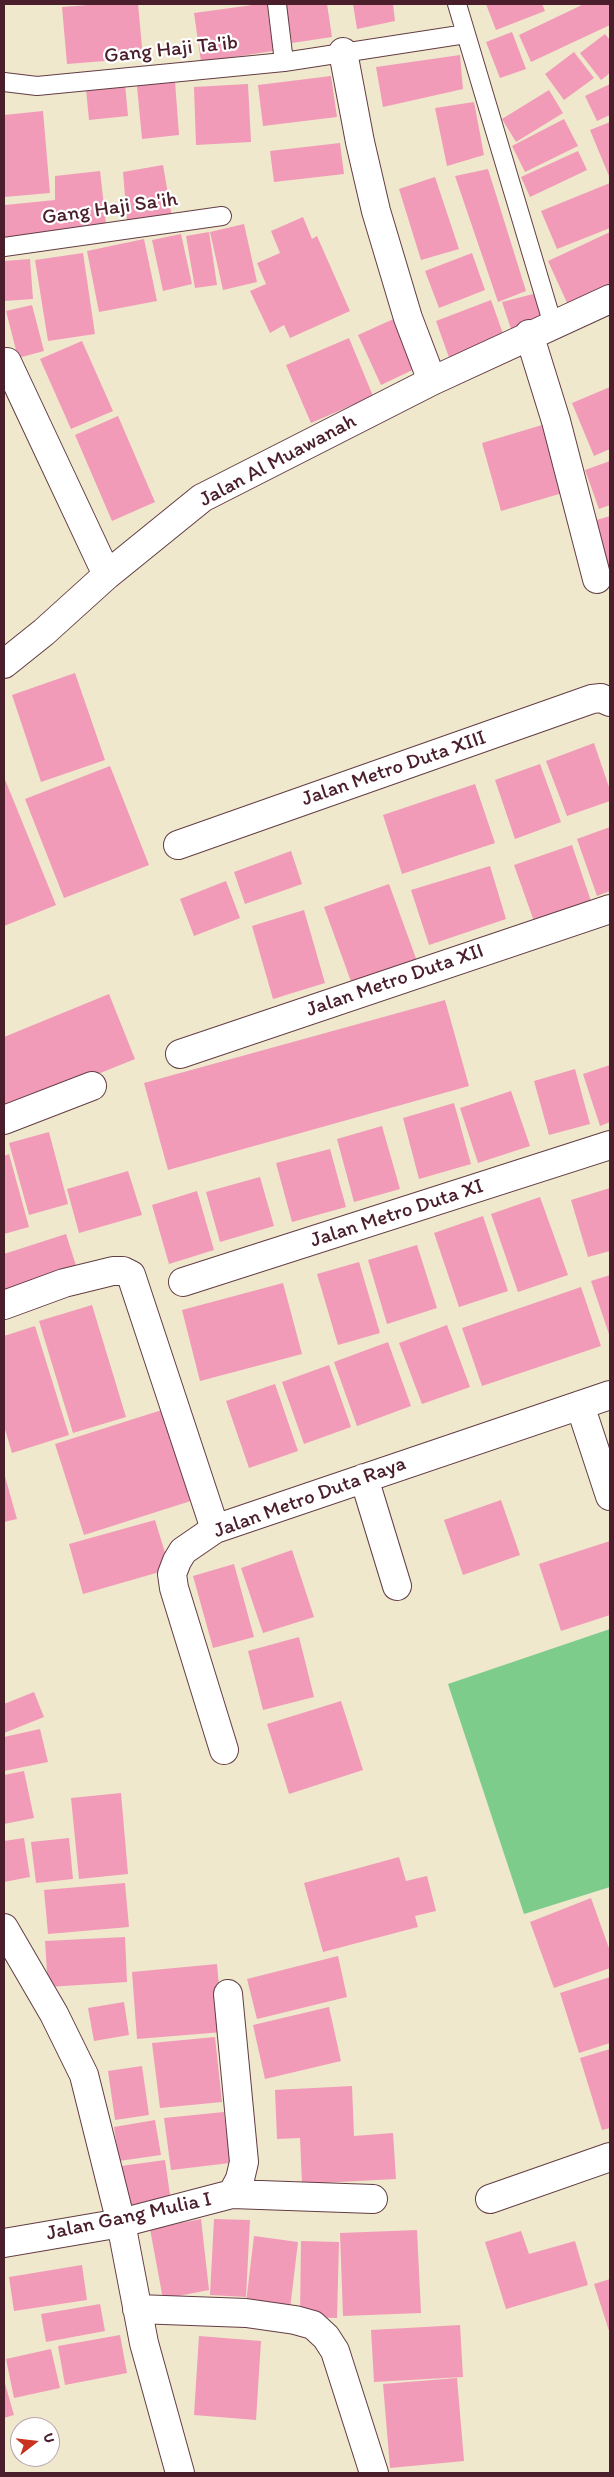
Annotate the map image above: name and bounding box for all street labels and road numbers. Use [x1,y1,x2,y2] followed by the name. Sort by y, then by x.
[103,30,239,70] street label: Gang Haji Ta'ib
[41,187,179,231] street label: Gang Haji Sa'ih
[195,409,361,513] street label: Jalan Al Muawanah
[298,726,490,812] street label: Jalan Metro Duta XIII
[303,939,487,1023] street label: Jalan Metro Duta XII
[307,1174,487,1254] street label: Jalan Metro Duta XI
[210,1451,410,1545] street label: Jalan Metro Duta Raya
[44,2187,214,2247] street label: Jalan Gang Mulia I

